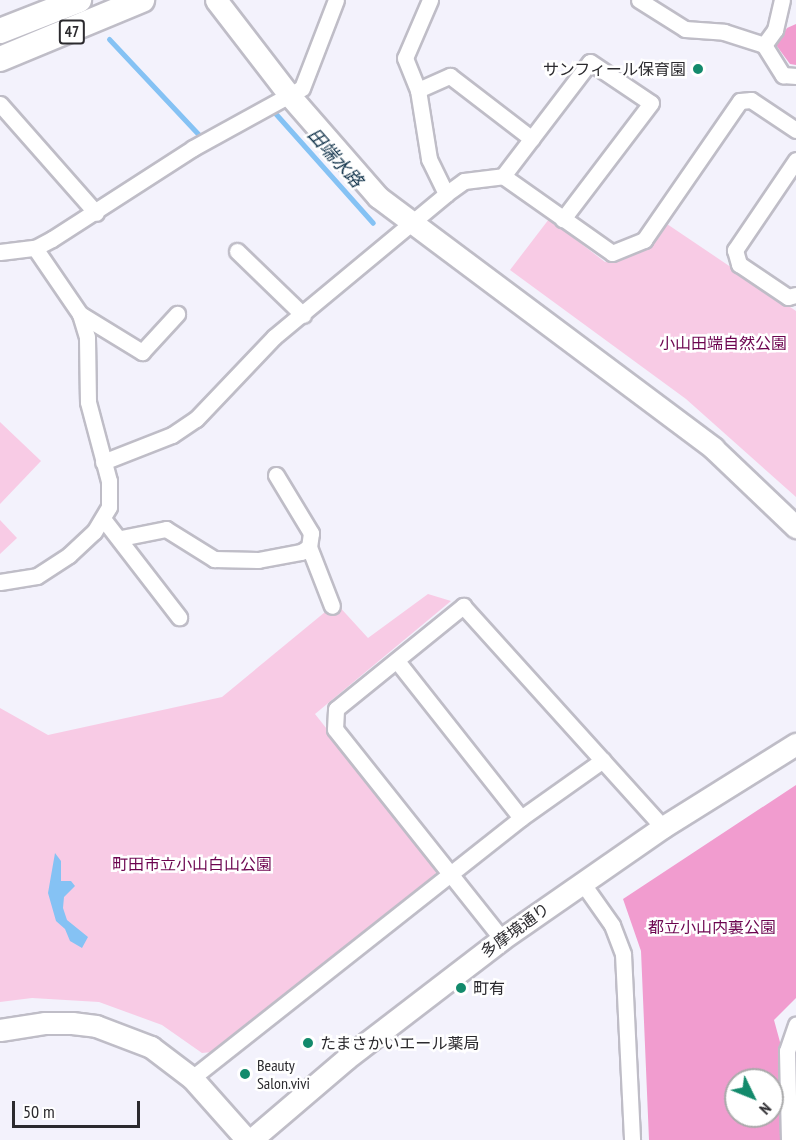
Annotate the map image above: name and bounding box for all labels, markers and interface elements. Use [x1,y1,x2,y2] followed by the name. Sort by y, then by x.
[58,20,86,44] road number: 47
[542,59,686,79] place label: サンフィール保育園
[691,62,705,76] marker: サンフィール保育園
[303,124,367,192] water label: 田端水路
[659,333,787,353] park label: 小山田端自然公園
[112,854,272,874] park label: 町田市立小山白山公園
[477,899,553,961] street label: 多摩境通り
[648,917,776,937] park label: 都立小山内裏公園
[473,978,505,998] place label: 町有
[454,981,468,995] marker: 町有
[320,1033,480,1053] place label: たまさかいエール薬局
[301,1036,315,1050] marker: たまさかいエール薬局
[257,1055,310,1093] place label: Beauty Salon.vivi
[238,1067,252,1081] marker: Beauty Salon.vivi
[724,1068,784,1128] north arrow
[15,1089,142,1127] scale bar
[755,1099,776,1119] text: N
[23,1100,55,1123] text: 50 m

